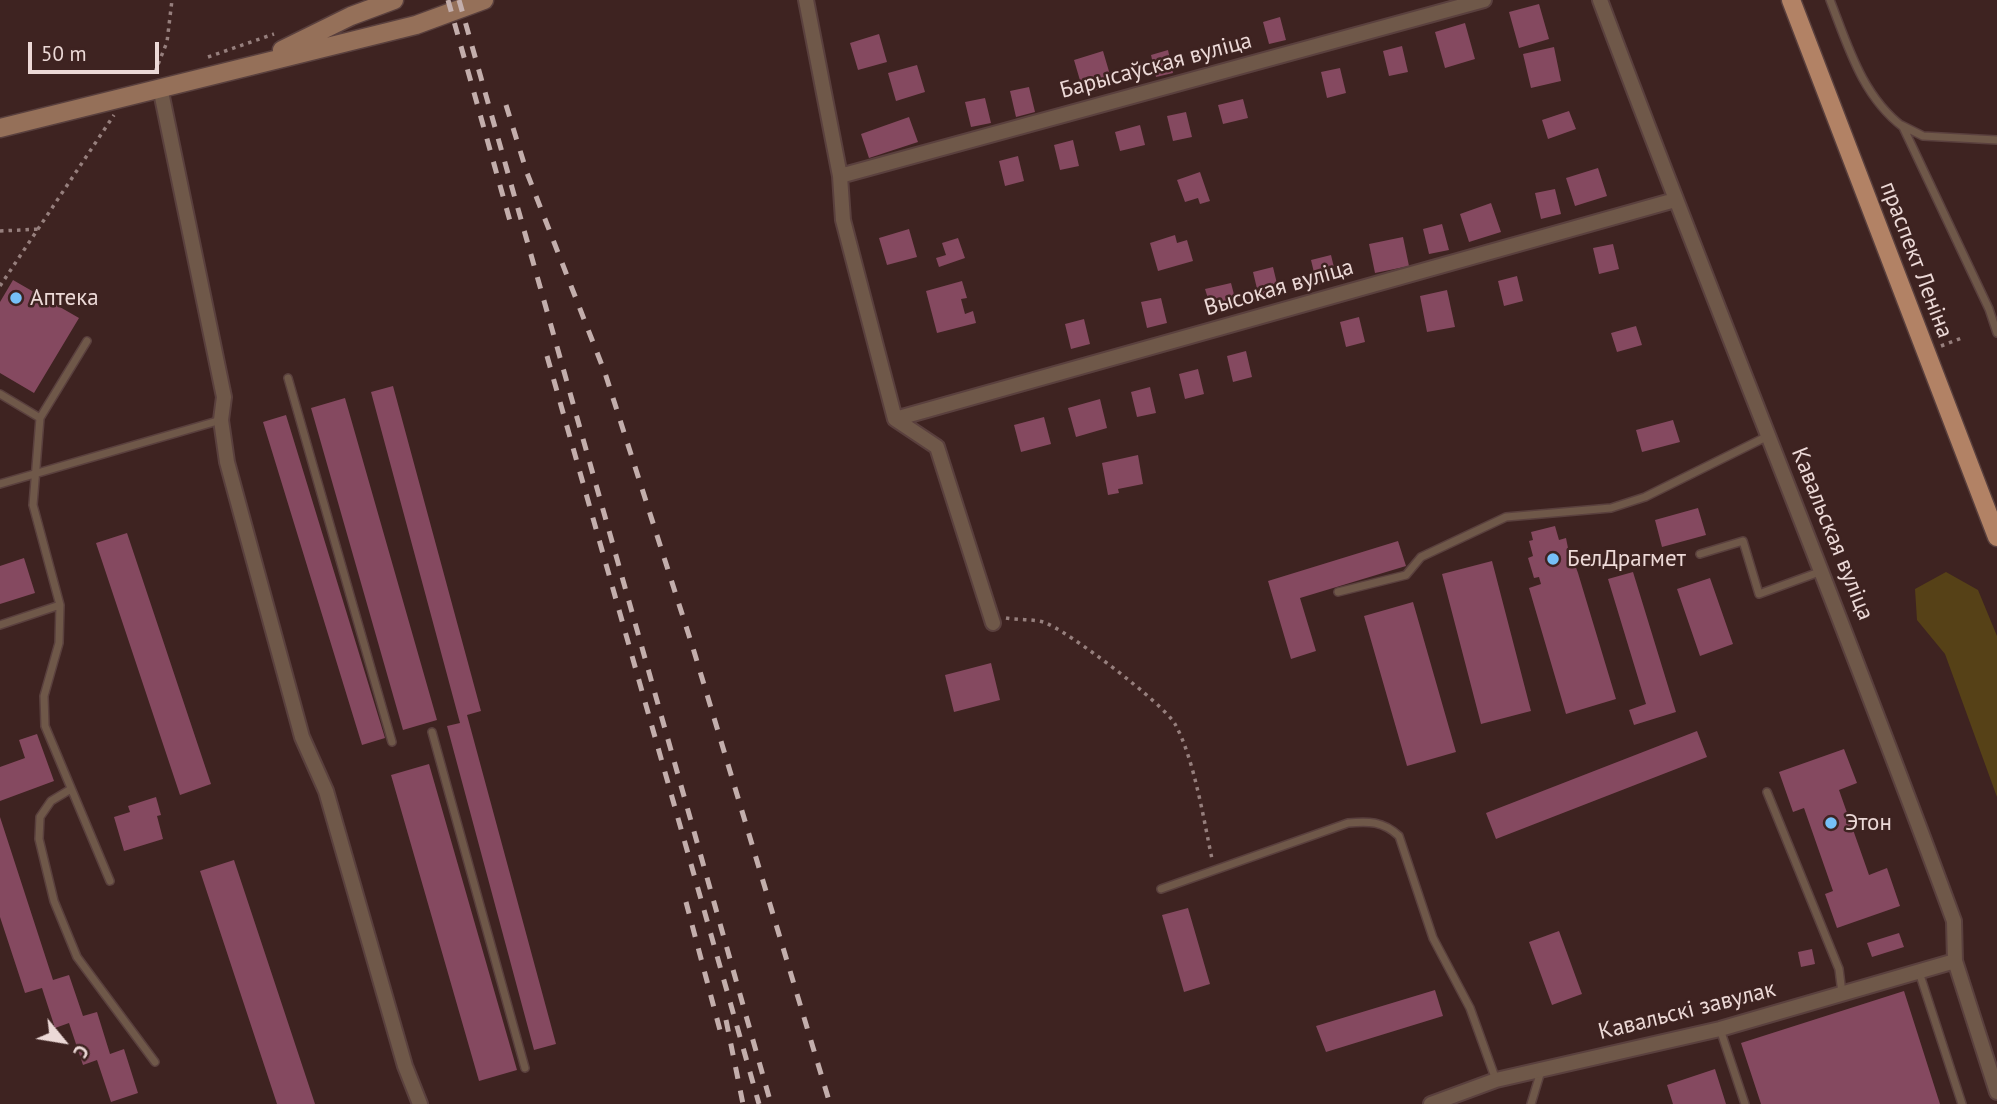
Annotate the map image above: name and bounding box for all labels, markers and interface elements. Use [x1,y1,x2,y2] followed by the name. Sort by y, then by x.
[1057,27,1255,105] street label: Барысаўская вуліца
[32,28,163,72] scale bar
[41,40,87,67] text: 50 m
[1874,178,1958,342] street label: праспект Леніна
[1201,254,1357,322] street label: Высокая вуліца
[30,284,99,312] place label: Аптека
[8,290,24,306] marker: Аптека
[1785,444,1879,624] street label: Кавальская вуліца
[1567,545,1686,573] place label: БелДрагмет
[1545,551,1561,567] marker: БелДрагмет
[1845,809,1892,837] place label: Этон
[1823,815,1839,831] marker: Этон
[1596,976,1778,1046] street label: Кавальскі завулак
[28,1006,98,1076] north arrow
[68,1041,94,1062] text: С

